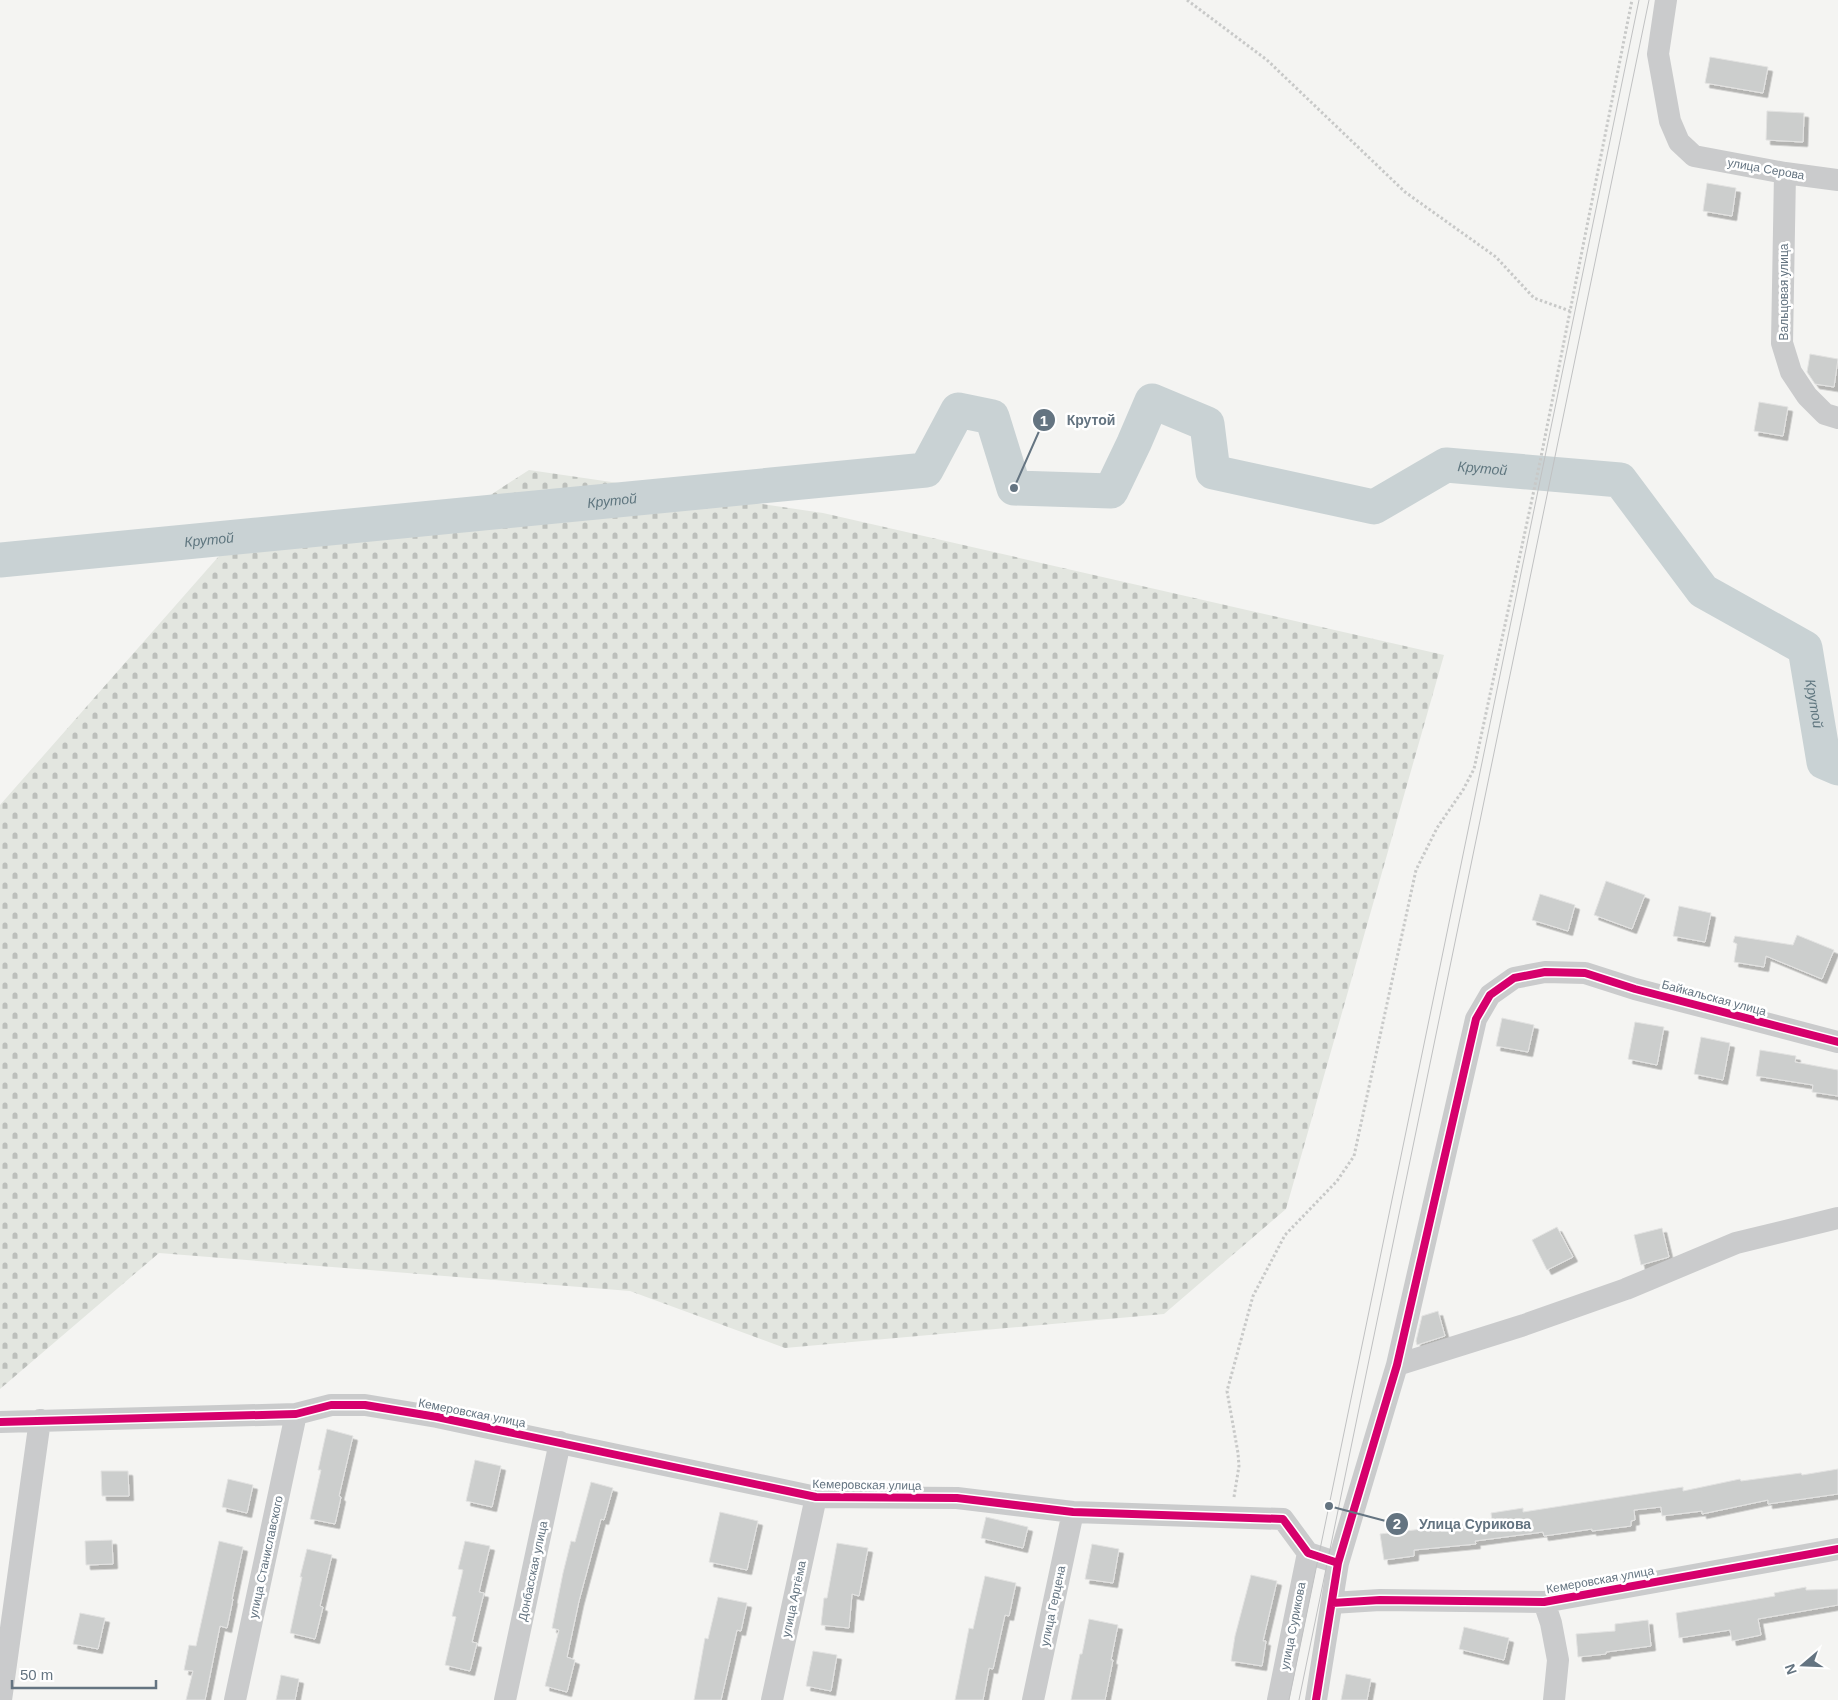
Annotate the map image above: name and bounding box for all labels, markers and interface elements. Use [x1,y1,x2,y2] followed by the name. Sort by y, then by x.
[1726,155,1806,183] street label: улица Серова
[1777,243,1791,341] street label: Вальцовая улица
[1032,406,1125,435] callout: Крутой
[1040,412,1048,429] text: 1
[1067,412,1115,428] text: Крутой
[1457,458,1508,478] water label: Крутой
[587,490,638,511] water label: Крутой
[184,529,235,550] water label: Крутой
[1802,678,1826,730] water label: Крутой
[1660,977,1768,1019] street label: Байкальская улица
[417,1396,527,1430] street label: Кемеровская улица
[812,1477,922,1493] street label: Кемеровская улица
[246,1494,286,1620] street label: улица Станиславского
[1384,1509,1542,1538] callout: Улица Сурикова
[1393,1515,1401,1532] text: 2
[1419,1516,1531,1532] text: Улица Сурикова
[516,1519,551,1622] street label: Донбасская улица
[779,1559,809,1639] street label: улица Артёма
[1038,1564,1068,1648] street label: улица Герцена
[1545,1564,1655,1596] street label: Кемеровская улица
[1278,1581,1308,1671] street label: улица Сурикова
[1778,1640,1828,1690] north arrow
[12,1658,156,1690] scale bar
[1781,1662,1800,1677] text: N
[20,1666,53,1683] text: 50 m

